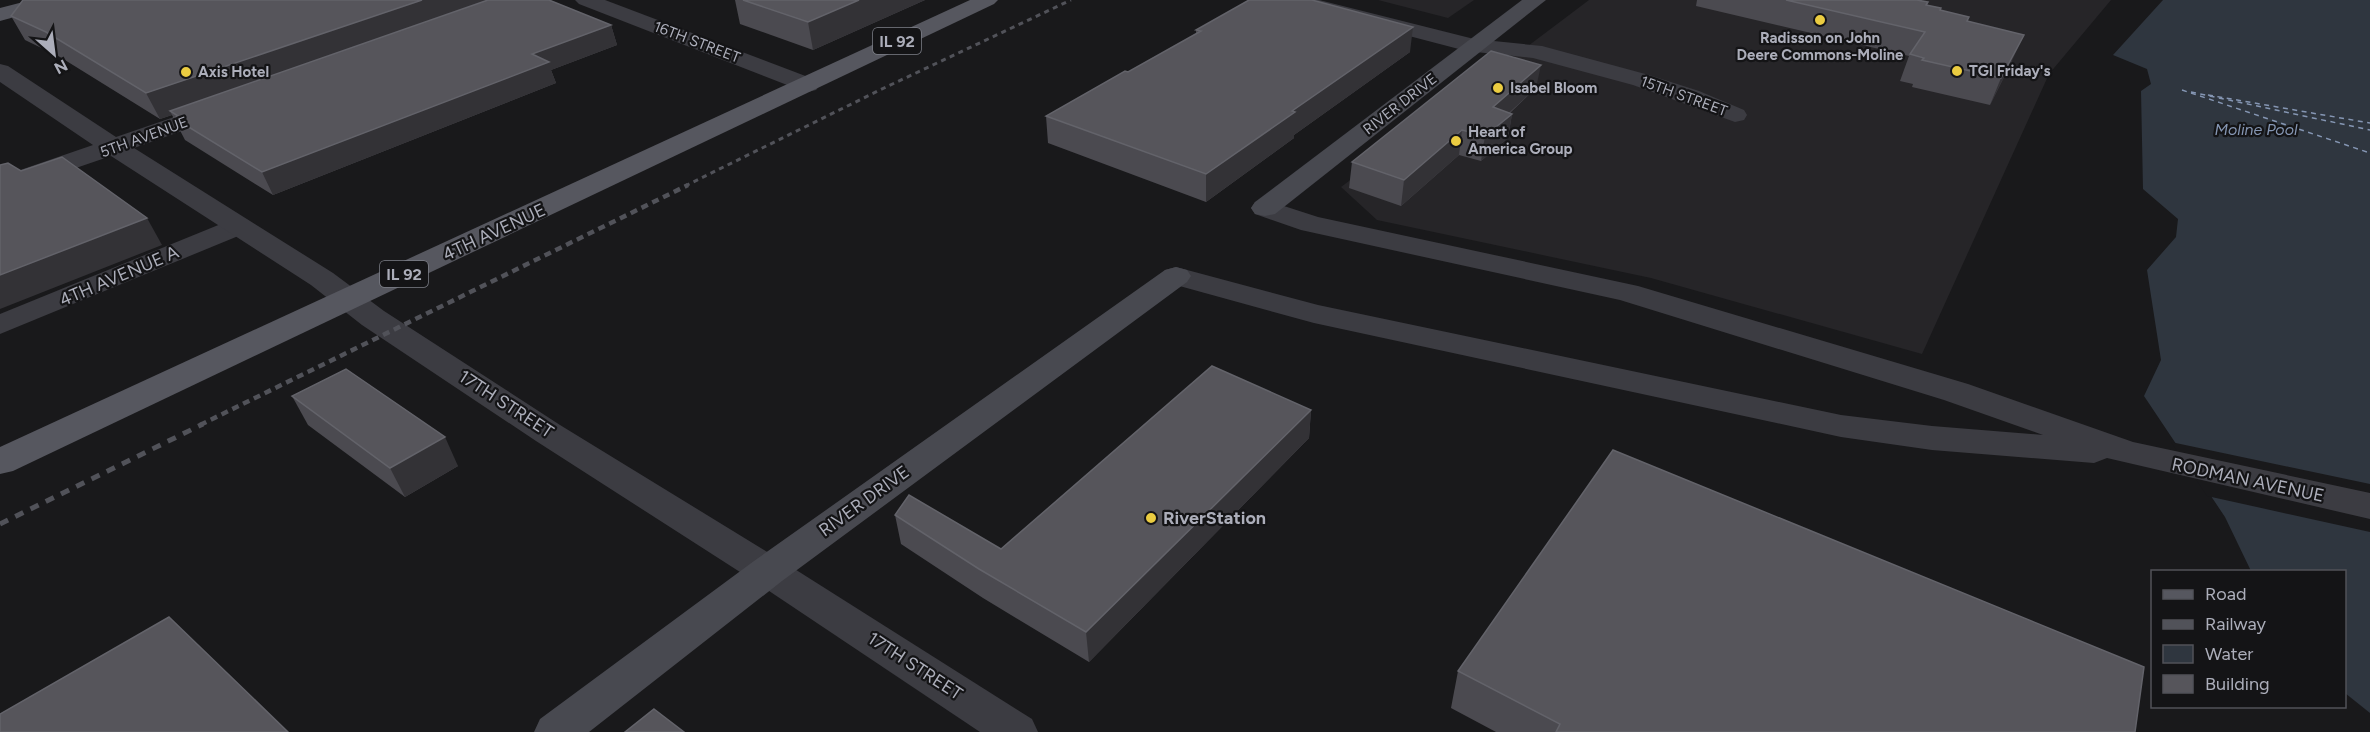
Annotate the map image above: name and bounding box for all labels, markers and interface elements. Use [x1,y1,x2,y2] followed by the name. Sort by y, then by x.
[1813,13,1827,27] marker: Radisson on John Deere Commons-Moline
[651,17,743,67] street label: 16TH STREET
[24,24,84,84] north arrow
[873,28,921,54] road number: IL 92
[1737,29,1904,64] place label: Radisson on John Deere Commons-Moline
[51,56,71,78] text: N
[1969,62,2050,80] place label: TGI Friday's
[198,63,269,81] place label: Axis Hotel
[1950,64,1964,78] marker: TGI Friday's
[179,65,193,79] marker: Axis Hotel
[1359,70,1441,138] street label: RIVER DRIVE
[1638,72,1731,120] street label: 15TH STREET
[1510,79,1597,97] place label: Isabel Bloom
[1491,81,1505,95] marker: Isabel Bloom
[98,113,190,161] street label: 5TH AVENUE
[2215,120,2298,139] water label: Moline Pool
[1468,123,1573,158] place label: Heart of America Group
[1449,134,1463,148] marker: Heart of America Group
[439,199,549,265] street label: 4TH AVENUE
[56,241,182,311] street label: 4TH AVENUE A
[380,261,428,287] road number: IL 92
[455,365,558,443] street label: 17TH STREET
[2170,453,2326,507] street label: RODMAN AVENUE
[814,461,914,541] street label: RIVER DRIVE
[1163,507,1266,529] place label: RiverStation
[1144,511,1158,525] marker: RiverStation
[2151,570,2346,708] legend
[2205,583,2246,605] text: Road
[2205,613,2267,635] text: Railway
[864,627,967,705] street label: 17TH STREET
[2205,643,2253,665] text: Water
[2205,673,2270,695] text: Building

